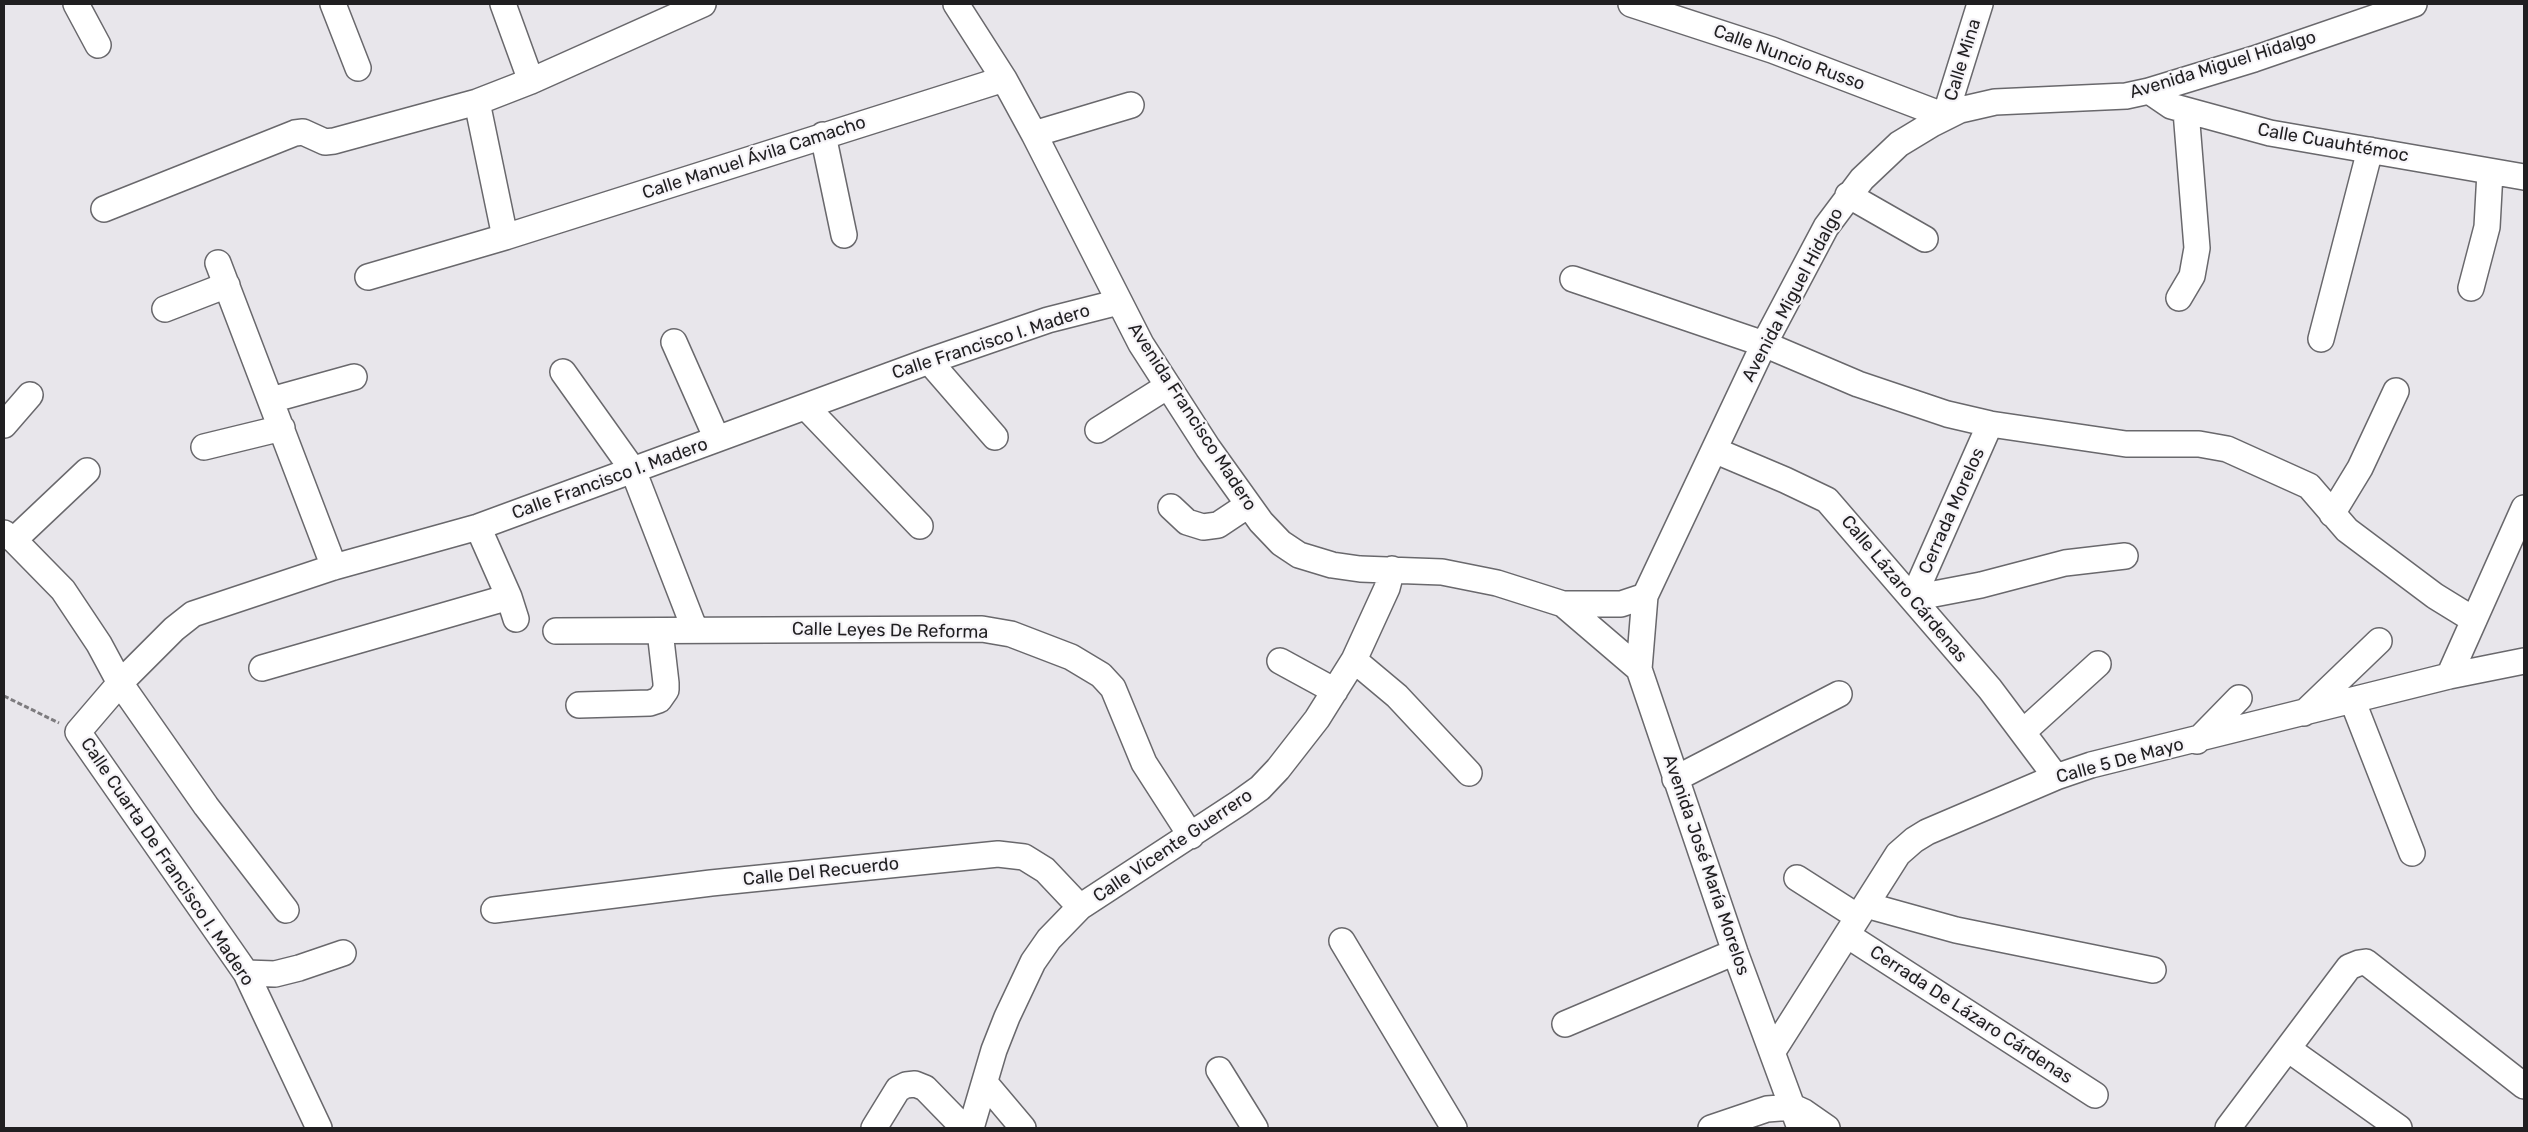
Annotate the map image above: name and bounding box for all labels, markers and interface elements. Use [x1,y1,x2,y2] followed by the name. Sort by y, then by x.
[1940,16,1986,104] street label: Calle Mina
[1710,21,1868,95] street label: Calle Nuncio Russo
[2127,26,2319,104] street label: Avenida Miguel Hidalgo
[640,112,868,204] street label: Calle Manuel Ávila Camacho
[2256,119,2410,167] street label: Calle Cuauhtémoc
[1738,204,1848,386] street label: Avenida Miguel Hidalgo
[889,300,1093,384] street label: Calle Francisco I. Madero
[1123,319,1261,515] street label: Avenida Francisco Madero
[509,433,711,525] street label: Calle Francisco I. Madero
[1915,445,1989,577] street label: Cerrada Morelos
[1836,511,1972,667] street label: Calle Lázaro Cárdenas
[792,618,988,644] street label: Calle Leyes De Reforma
[76,734,258,990] street label: Calle Cuarta De Francisco I. Madero
[2054,734,2186,788] street label: Calle 5 De Mayo
[1658,752,1754,978] street label: Avenida José María Morelos
[1089,785,1257,907] street label: Calle Vicente Guerrero
[742,853,900,891] street label: Calle Del Recuerdo
[1866,941,2076,1089] street label: Cerrada De Lázaro Cárdenas

